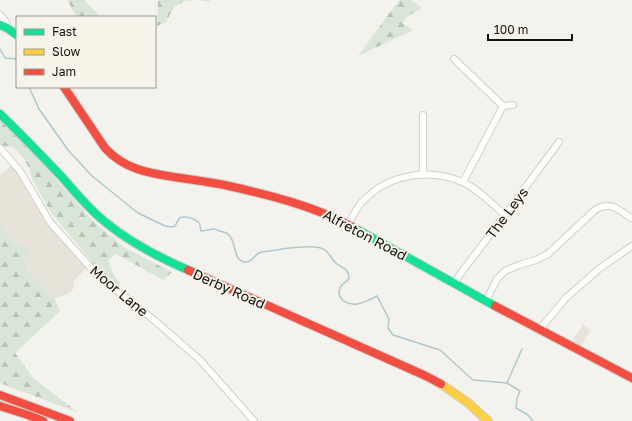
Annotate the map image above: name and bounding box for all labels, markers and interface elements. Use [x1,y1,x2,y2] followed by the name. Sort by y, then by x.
[16,16,156,88] legend
[488,16,572,42] scale bar
[494,22,528,37] text: 100 m
[52,24,77,39] text: Fast
[52,44,80,59] text: Slow
[52,64,76,79] text: Jam
[482,184,531,242] street label: The Leys
[321,205,410,264] street label: Alfreton Road
[87,261,152,320] street label: Moor Lane
[190,265,268,312] street label: Derby Road

